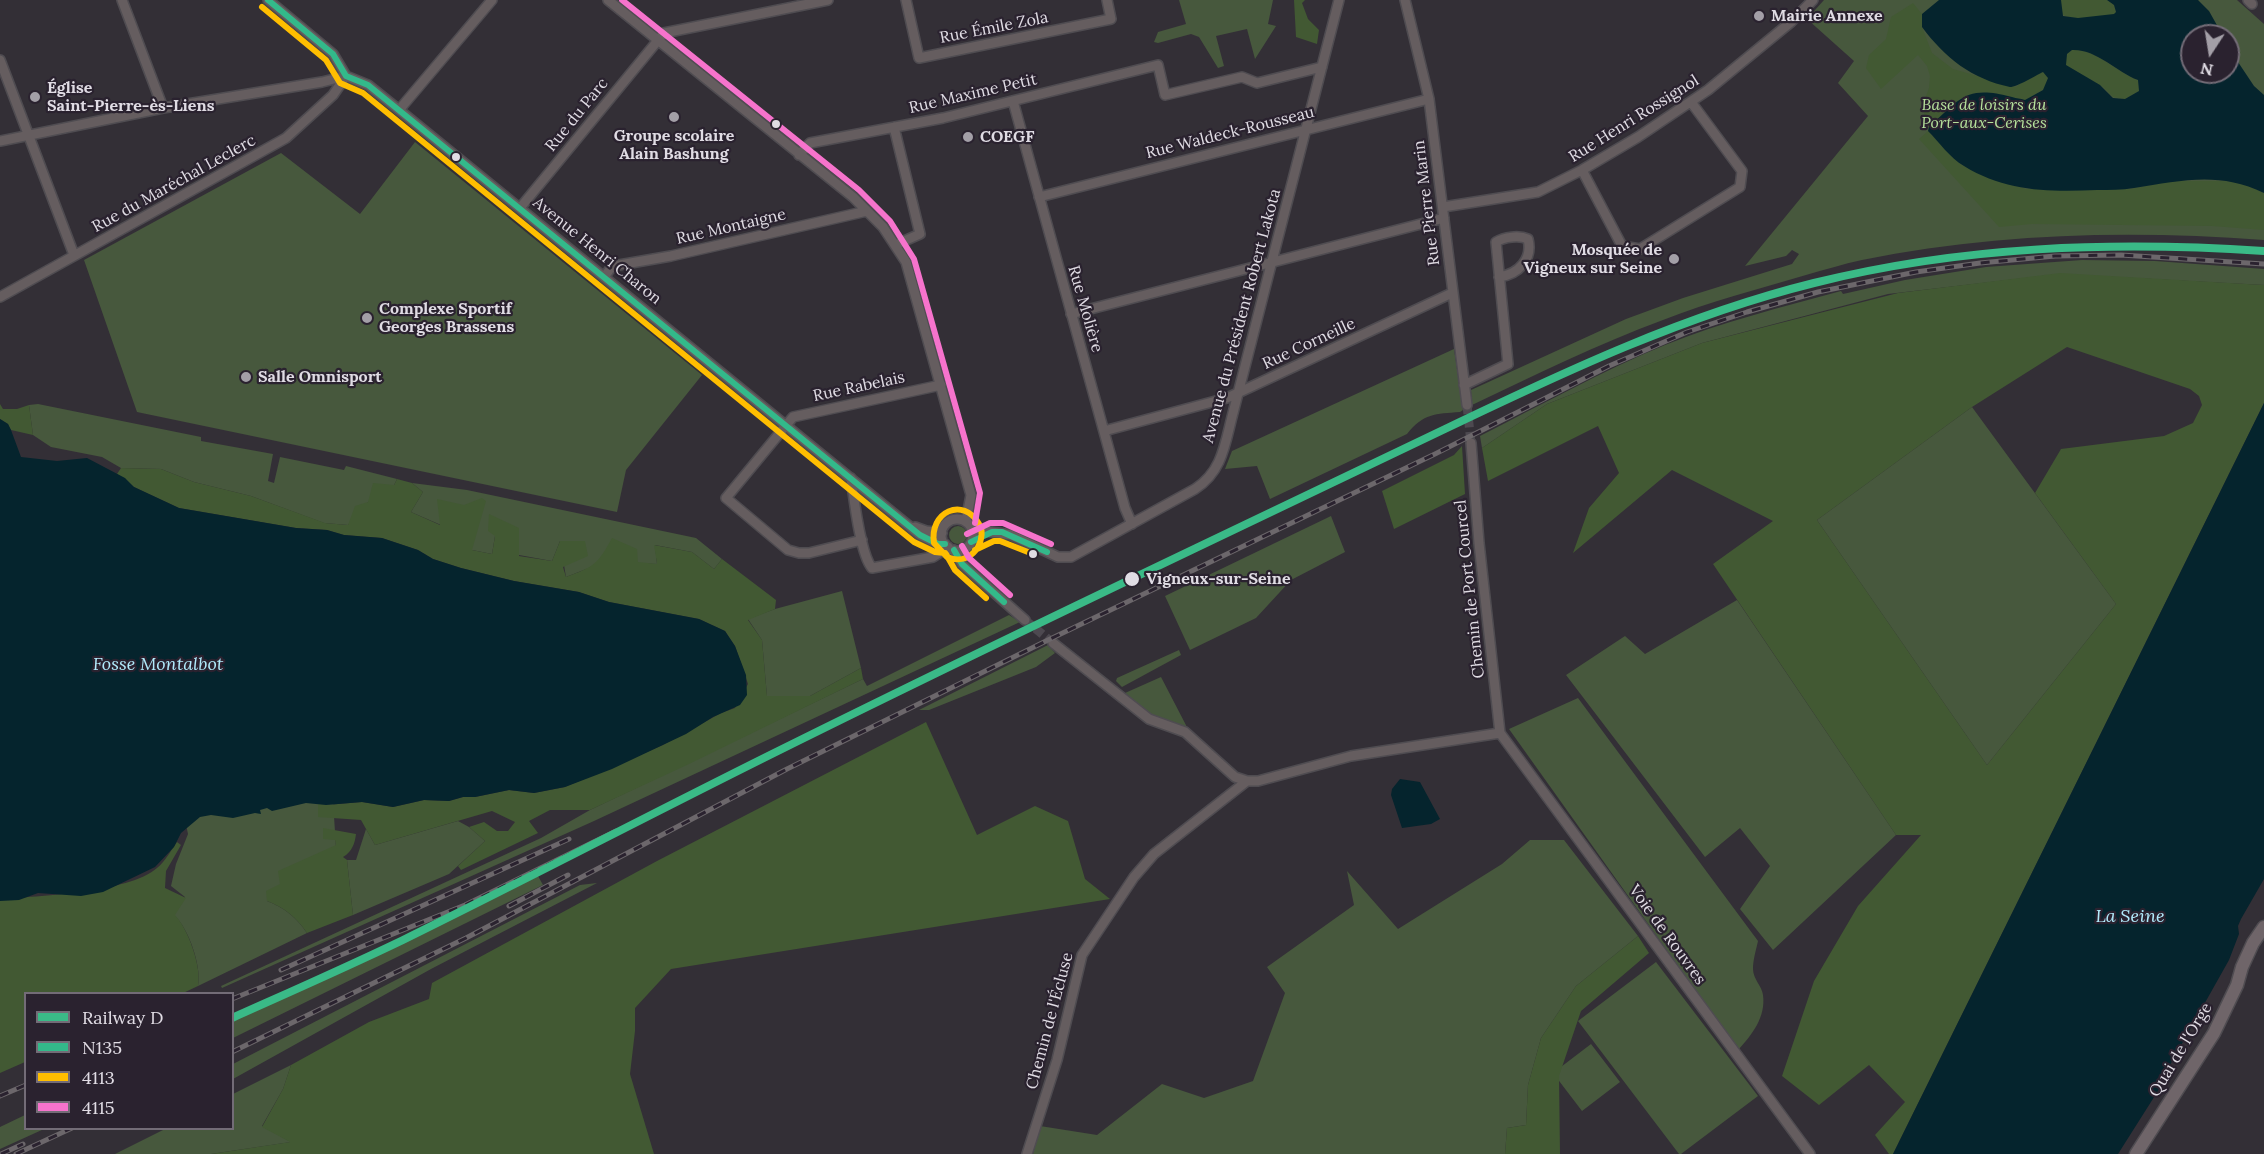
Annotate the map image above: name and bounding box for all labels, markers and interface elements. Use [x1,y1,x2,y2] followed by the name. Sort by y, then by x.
[1771,6,1883,26] place label: Mairie Annexe
[938,8,1050,48] street label: Rue Émile Zola
[1752,9,1766,23] marker: Mairie Annexe
[2180,24,2240,84] north arrow
[2199,59,2215,81] text: N
[907,70,1039,118] street label: Rue Maxime Petit
[1566,71,1702,167] street label: Rue Henri Rossignol
[542,74,612,156] street label: Rue du Parc
[47,78,214,116] place label: Église Saint-Pierre-ès-Liens
[28,90,42,104] marker: Église Saint-Pierre-ès-Liens
[1921,95,2047,133] park label: Base de loisirs du Port-aux-Cerises
[1144,103,1316,163] street label: Rue Waldeck-Rousseau
[667,110,681,124] marker: Groupe scolaire Alain Bashung
[770,118,782,130] unlabelled marker
[614,126,734,164] place label: Groupe scolaire Alain Bashung
[980,127,1034,147] place label: COEGF
[961,130,975,144] marker: COEGF
[89,131,259,237] street label: Rue du Maréchal Leclerc
[1410,139,1444,267] street label: Rue Pierre Marin
[450,151,462,163] unlabelled marker
[1199,187,1285,445] street label: Avenue du Président Robert Lakota
[529,193,665,309] street label: Avenue Henri Charon
[674,205,788,249] street label: Rue Montaigne
[1524,240,1662,278] place label: Mosquée de Vigneux sur Seine
[1667,252,1681,266] marker: Mosquée de Vigneux sur Seine
[1063,263,1107,355] street label: Rue Molière
[379,299,514,337] place label: Complexe Sportif Georges Brassens
[360,311,374,325] marker: Complexe Sportif Georges Brassens
[1260,314,1358,374] street label: Rue Corneille
[258,367,382,387] place label: Salle Omnisport
[811,368,907,406] street label: Rue Rabelais
[239,370,253,384] marker: Salle Omnisport
[1451,499,1489,679] street label: Chemin de Port Courcel
[1027,548,1039,560] unlabelled marker
[1146,569,1291,589] place label: Vigneux-sur-Seine
[1123,570,1141,588] marker: Vigneux-sur-Seine
[93,654,223,676] water label: Fosse Montalbot
[1624,881,1710,989] street label: Voie de Rouvres
[2095,906,2165,928] water label: La Seine
[1023,951,1077,1091] street label: Chemin de l'Écluse
[24,992,234,1130] legend
[2145,999,2217,1101] street label: Quai de l'Orge
[82,1006,163,1029] text: Railway D
[82,1036,122,1059] text: N135
[82,1066,115,1089] text: 4113
[82,1096,115,1119] text: 4115

